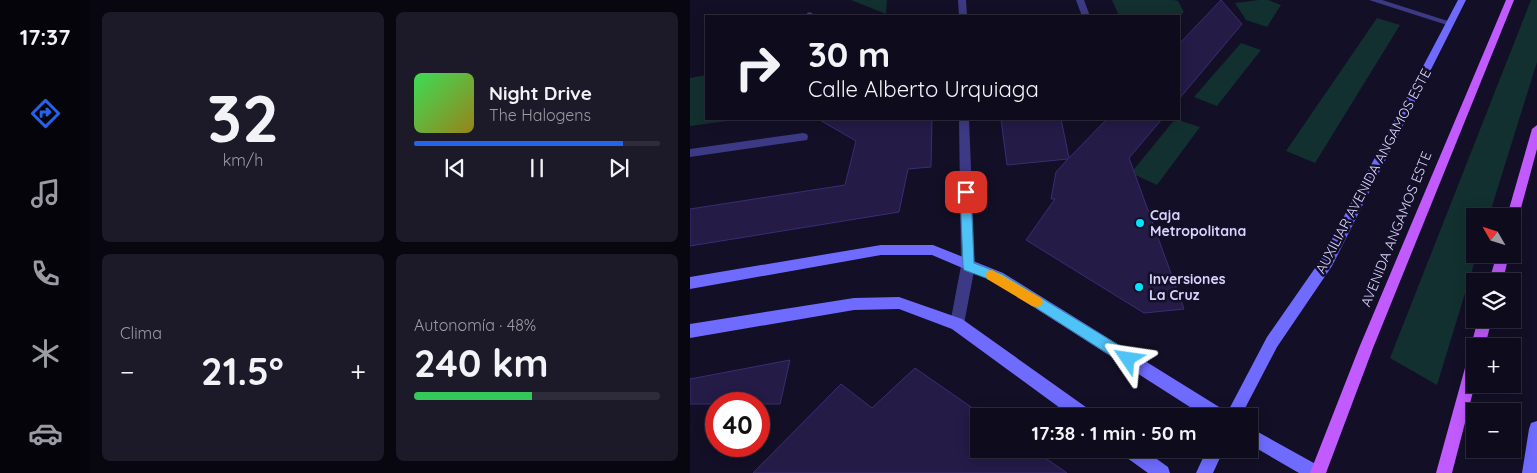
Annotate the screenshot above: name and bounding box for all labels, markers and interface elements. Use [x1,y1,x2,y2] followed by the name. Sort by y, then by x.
[20,23,70,51] text: 17:37
[808,32,890,76] text: 30 m
[725,35,790,100] icon: right
[1312,66,1434,276] street label: AUXILIAR AVENIDA ANGAMOS ESTE
[808,75,1039,103] text: Calle Alberto Urquiaga
[207,77,279,158] text: 32
[489,81,592,105] text: Night Drive
[28,96,63,131] icon: directions
[489,105,591,125] text: The Halogens
[1357,149,1435,309] street label: AVENIDA ANGAMOS ESTE
[223,150,263,170] text: km/h
[441,154,469,182] icon: previous
[523,154,551,182] icon: pause
[605,154,633,182] icon: next
[945,171,987,213] pin
[28,176,63,211] icon: music
[952,178,980,206] icon: arrive
[1150,206,1246,240] place label: Caja Metropolitana
[1466,208,1521,262] north arrow
[1466,208,1521,458] map controls
[1134,217,1146,229] marker: Caja Metropolitana
[28,256,63,291] icon: phone
[1149,270,1226,304] place label: Inversiones La Cruz
[1466,273,1521,328] button: layers
[1133,281,1145,293] marker: Inversiones La Cruz
[414,315,536,335] text: Autonomía · 48%
[120,323,162,343] text: Clima
[1101,332,1153,384] position arrow
[28,336,63,371] icon: climate
[1466,338,1521,393] button: +
[414,339,549,387] text: 240 km
[201,347,284,395] text: 21.5°
[120,354,135,389] text: −
[350,354,366,389] text: +
[705,392,770,457] speed limit sign: 40
[1466,403,1521,458] button: −
[28,416,63,451] icon: car
[1032,421,1196,445] text: 17:38 · 1 min · 50 m

